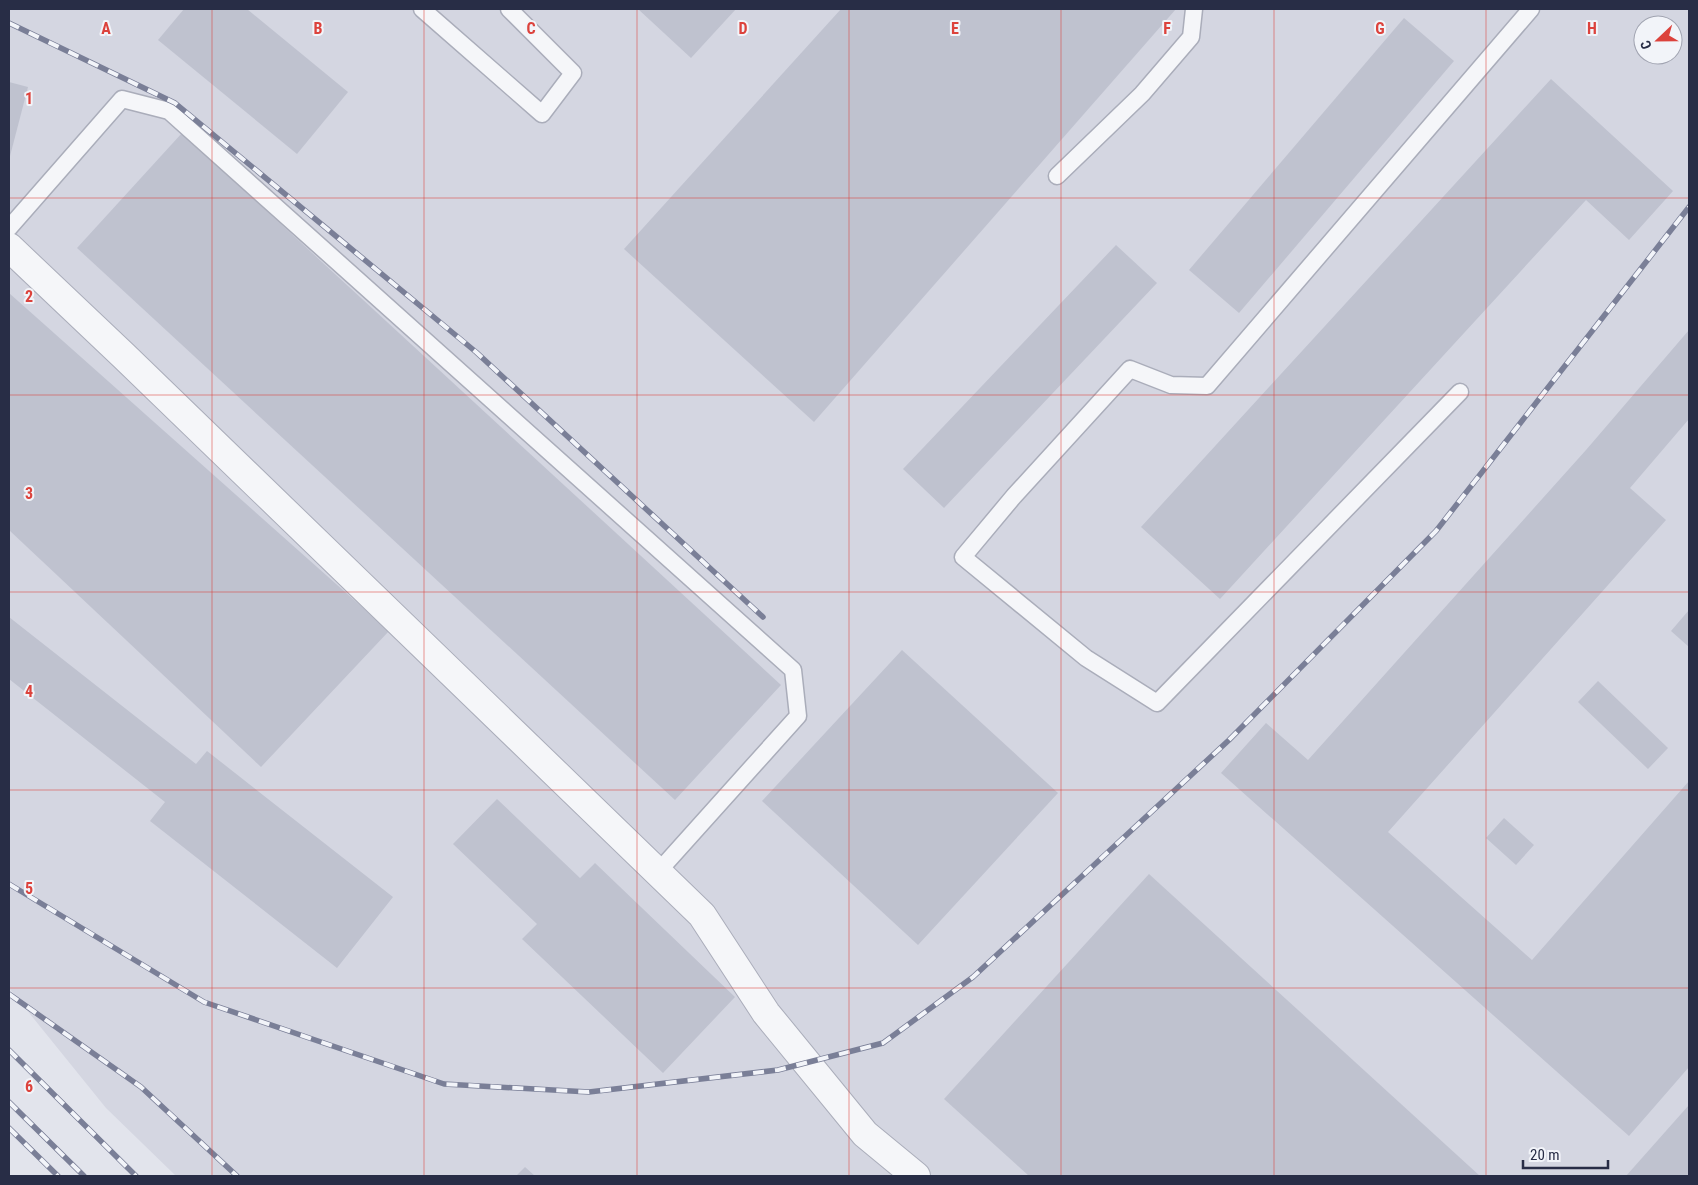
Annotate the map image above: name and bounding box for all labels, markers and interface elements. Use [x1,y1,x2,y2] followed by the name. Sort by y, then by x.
[1633,15,1683,65] north arrow
[101,19,111,38] text: A
[314,19,323,38] text: B
[526,19,536,38] text: C
[738,19,748,38] text: D
[951,19,959,38] text: E
[1163,19,1171,38] text: F
[1375,19,1385,38] text: G
[1587,19,1597,38] text: H
[1637,38,1655,52] text: С
[25,89,33,108] text: 1
[25,287,33,306] text: 2
[25,484,33,503] text: 3
[25,682,33,701] text: 4
[25,879,33,898] text: 5
[25,1077,33,1096] text: 6
[1523,1138,1608,1170] scale bar
[1530,1146,1560,1164] text: 20 m

